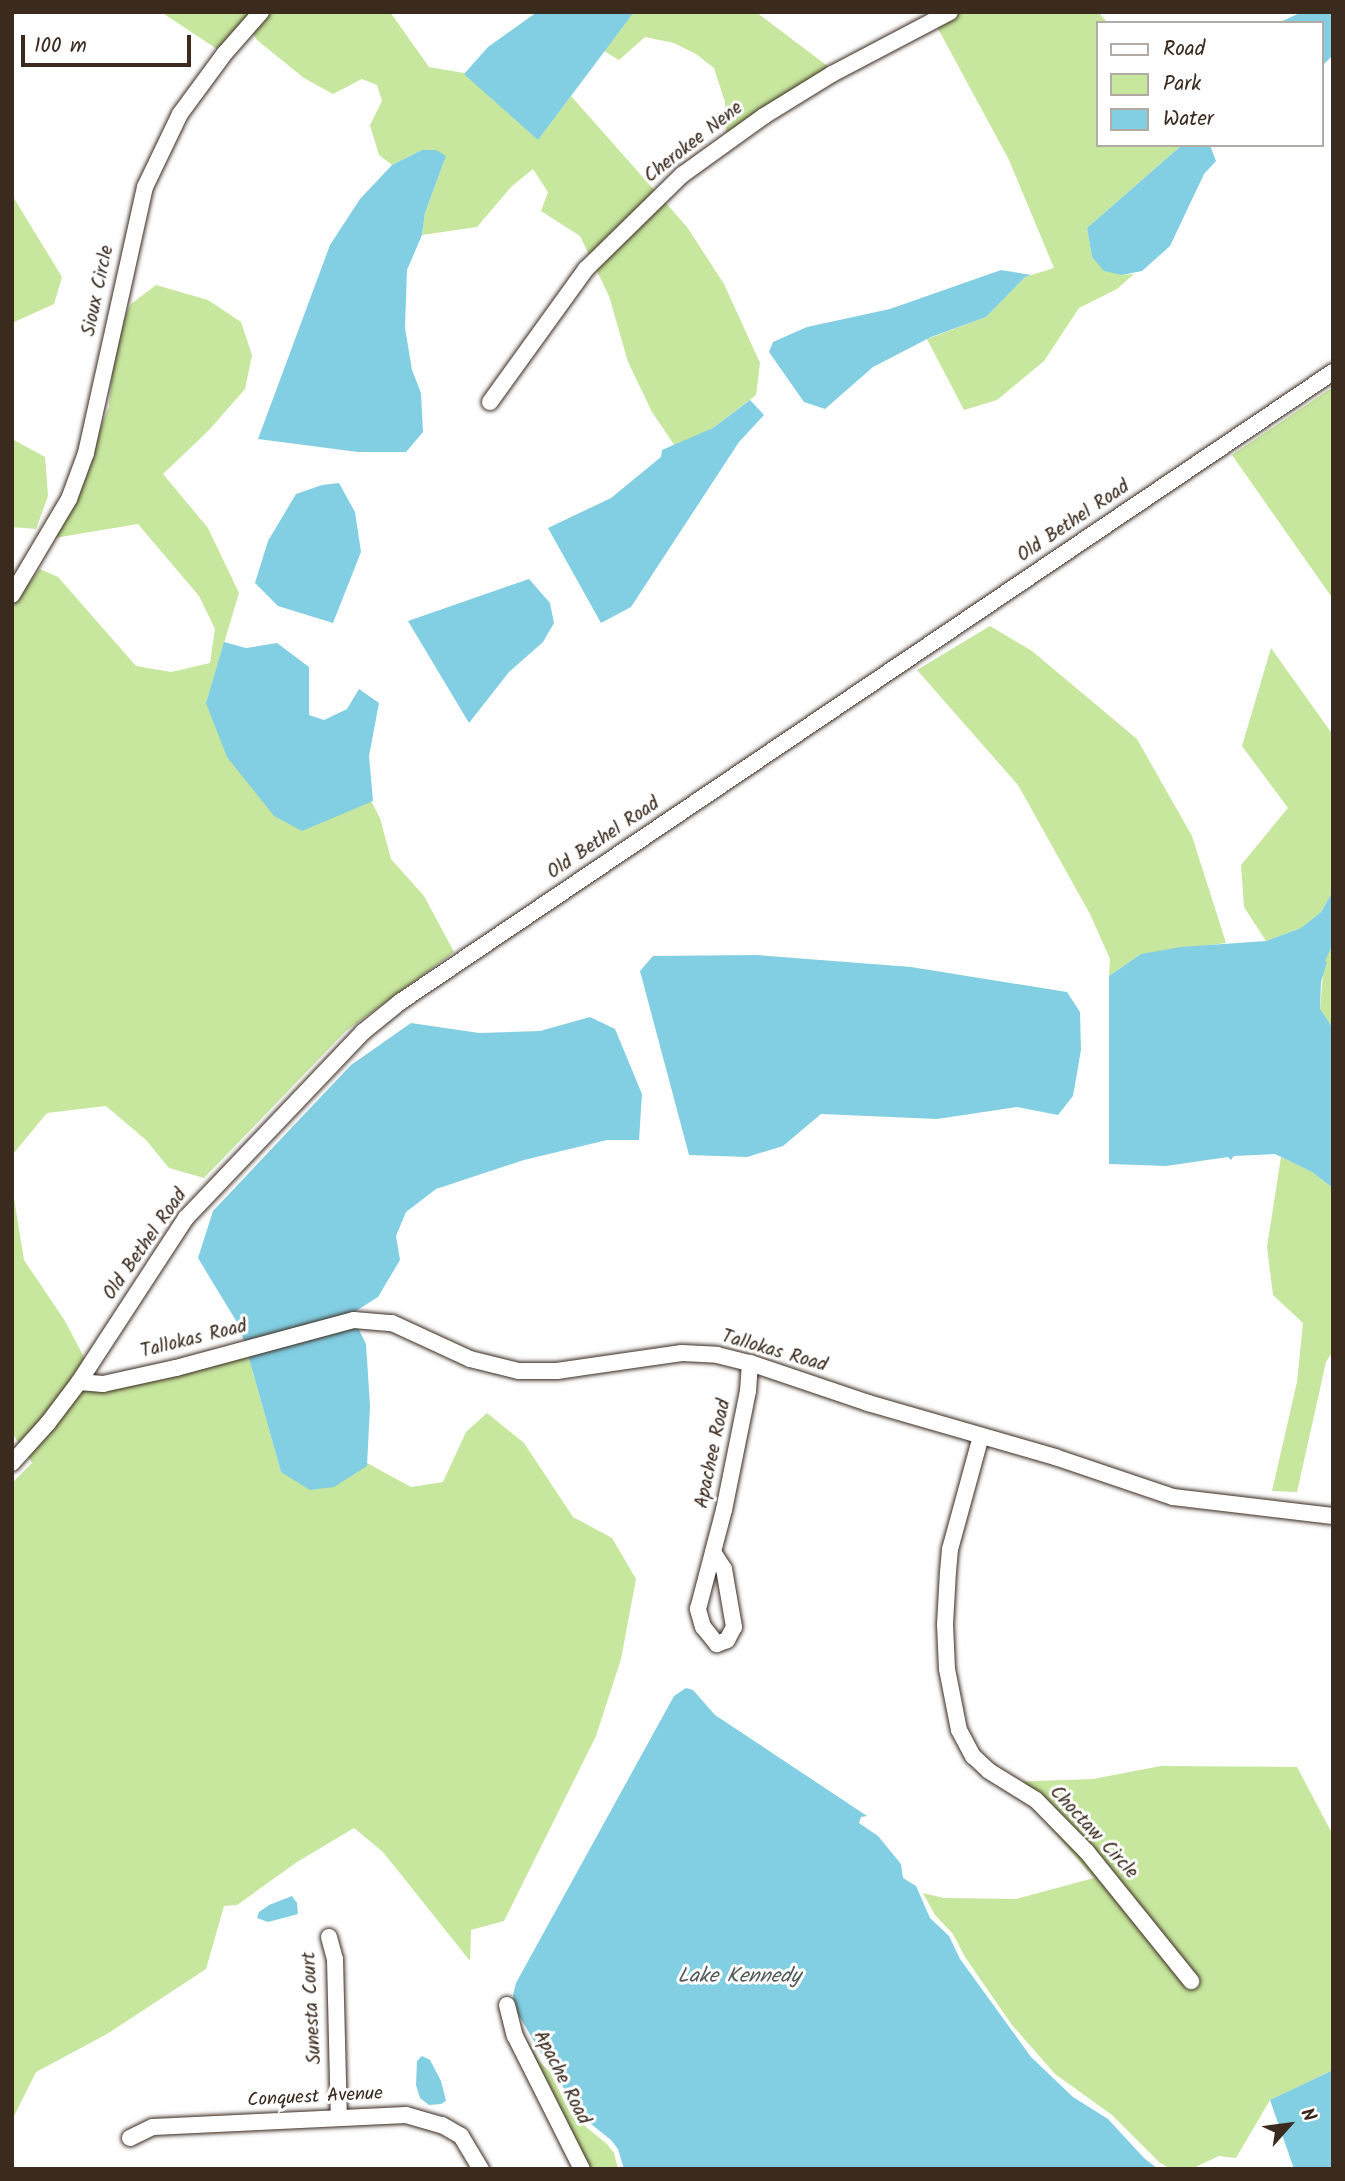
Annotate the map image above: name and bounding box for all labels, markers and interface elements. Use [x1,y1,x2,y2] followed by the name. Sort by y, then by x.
[24,21,194,65] scale bar
[1096,21,1324,147] legend
[34,30,87,63] text: 100 m
[1163,33,1205,66] text: Road
[1163,68,1201,101] text: Park
[640,97,748,189] street label: Cherokee Nene
[1163,103,1214,136] text: Water
[78,244,120,338] street label: Sioux Circle
[1014,476,1134,568] street label: Old Bethel Road
[544,793,664,885] street label: Old Bethel Road
[99,1185,193,1305] street label: Old Bethel Road
[139,1316,249,1364] street label: Tallokas Road
[719,1326,829,1378] street label: Tallokas Road
[691,1397,737,1511] street label: Apachee Road
[1044,1782,1142,1884] street label: Choctaw Circle
[299,1951,327,2065] street label: Sunesta Court
[677,1964,801,1990] water label: Lake Kennedy
[528,2027,594,2129] street label: Apache Road
[247,2083,383,2113] street label: Conquest Avenue
[1254,2090,1324,2160] north arrow
[1291,2103,1324,2127] text: N

